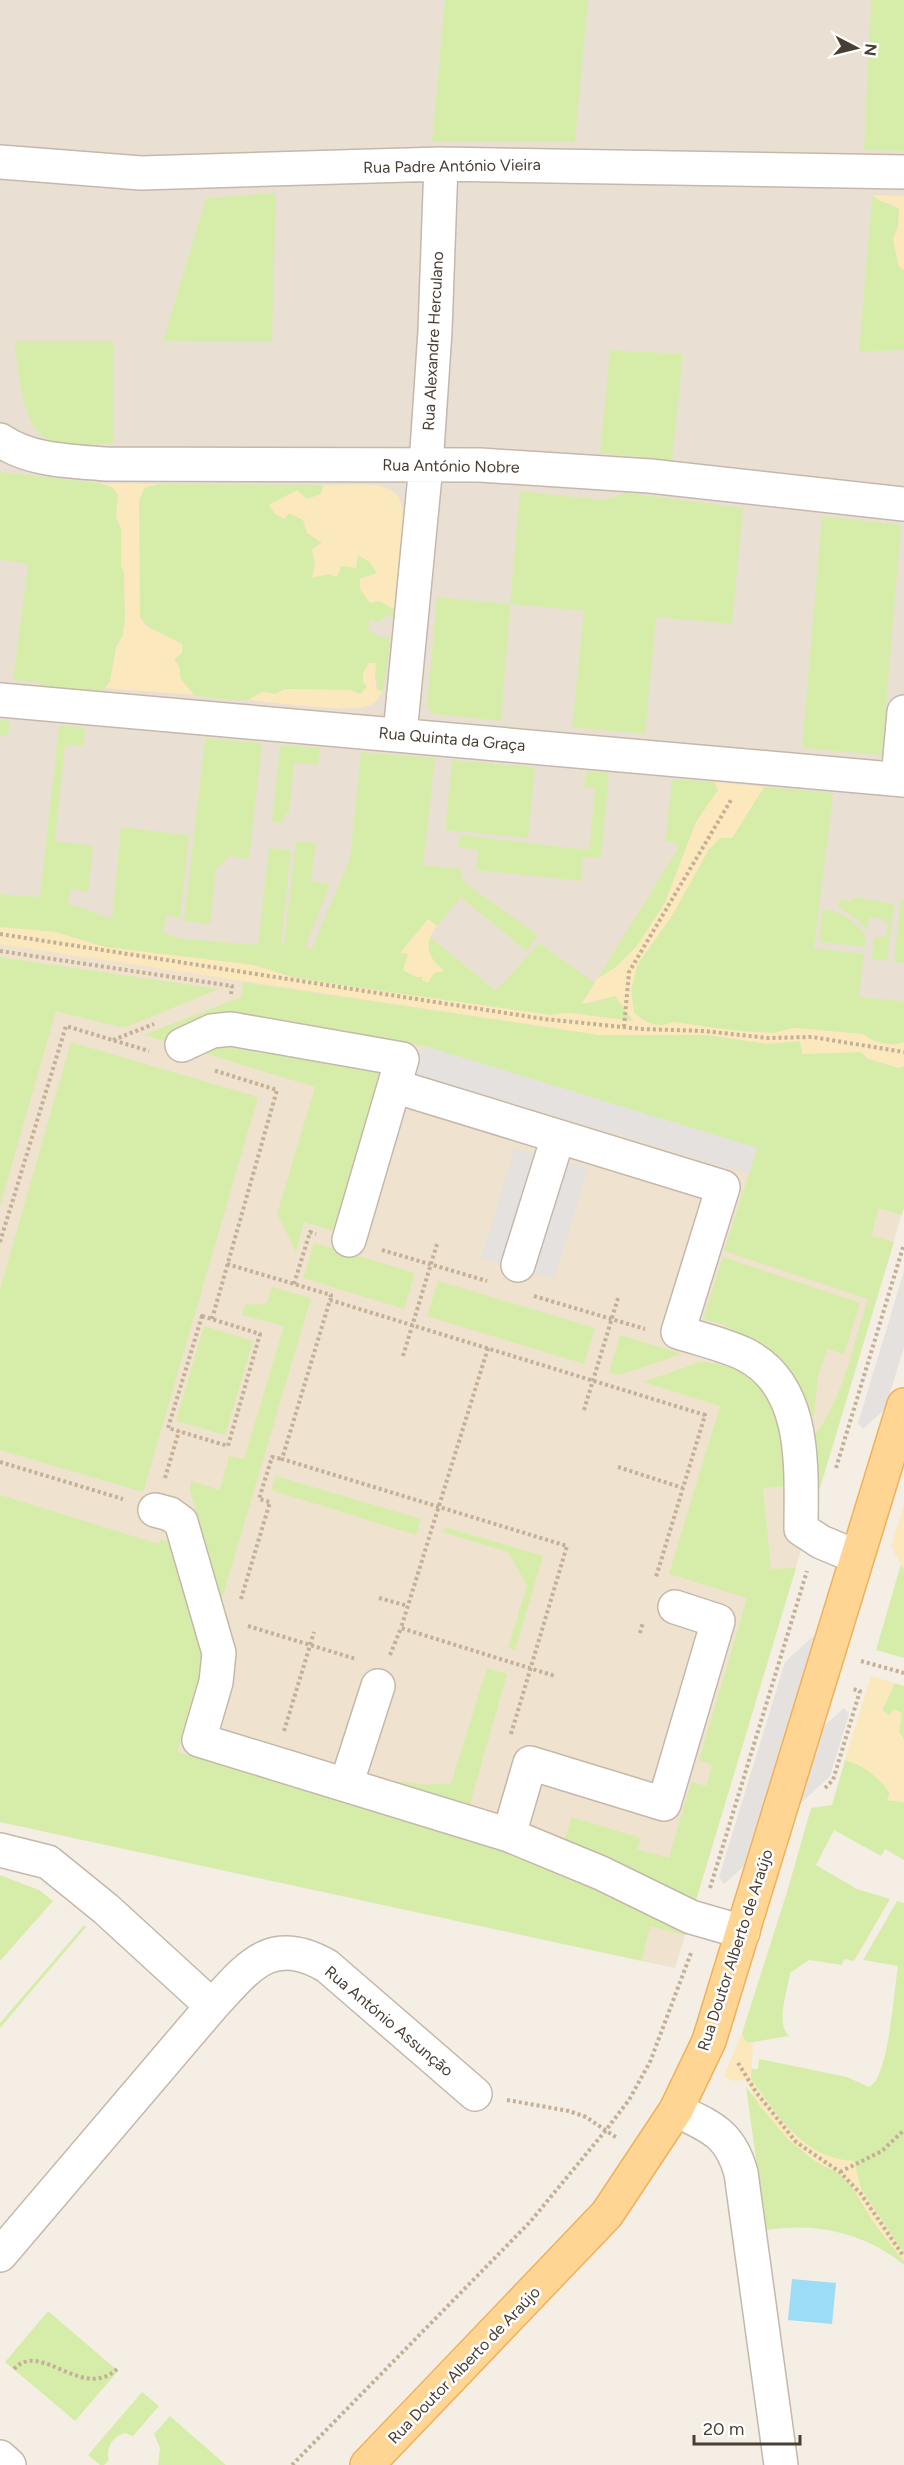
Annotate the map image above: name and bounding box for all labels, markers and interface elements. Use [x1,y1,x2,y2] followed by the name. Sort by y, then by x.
[826,18,886,78] north arrow
[860,42,881,57] text: N
[363,155,541,177] street label: Rua Padre António Vieira
[419,251,447,431] street label: Rua Alexandre Herculano
[382,455,520,477] street label: Rua António Nobre
[378,723,526,755] street label: Rua Quinta da Graça
[693,1847,777,2053] street label: Rua Doutor Alberto de Araújo
[321,1962,457,2080] street label: Rua António Assunção
[384,2283,544,2447] street label: Rua Doutor Alberto de Araújo
[694,2408,800,2446] scale bar
[703,2418,744,2440] text: 20 m

